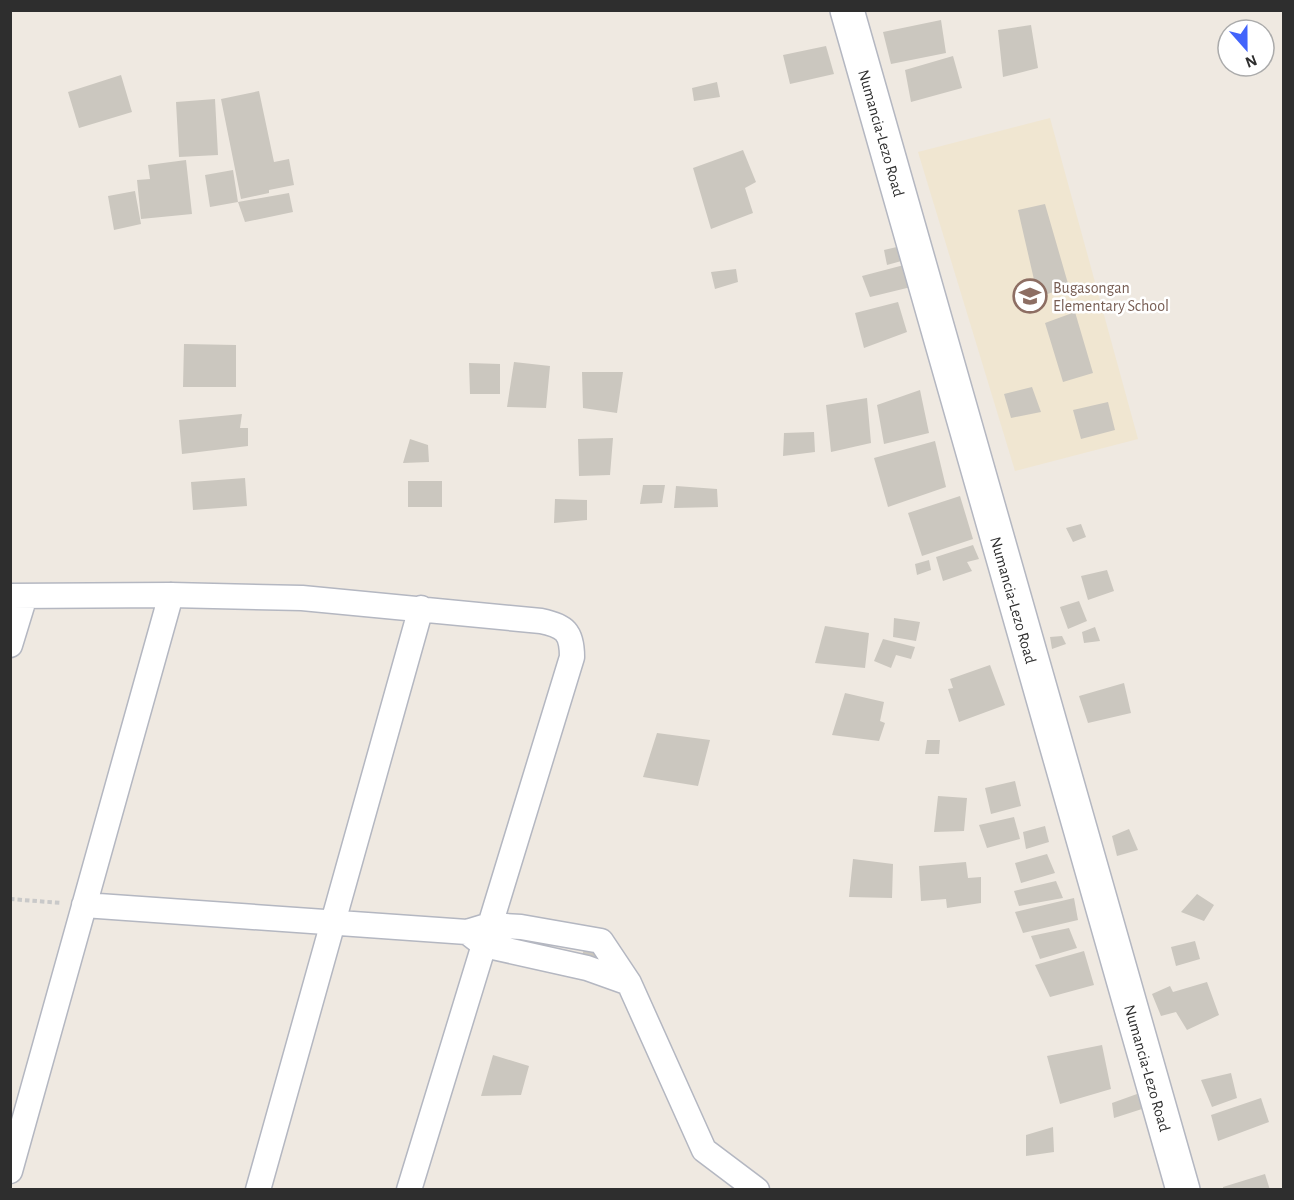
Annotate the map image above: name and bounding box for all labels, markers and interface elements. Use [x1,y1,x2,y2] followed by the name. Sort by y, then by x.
[1216,18,1276,78] north arrow
[1243,52,1259,71] text: N
[855,68,907,199] street label: Numancia-Lezo Road
[1012,278,1048,314] school or university icon: Bugasongan Elementary School
[1053,280,1169,315] place label: Bugasongan Elementary School
[987,535,1039,666] street label: Numancia-Lezo Road
[1121,1003,1173,1134] street label: Numancia-Lezo Road

